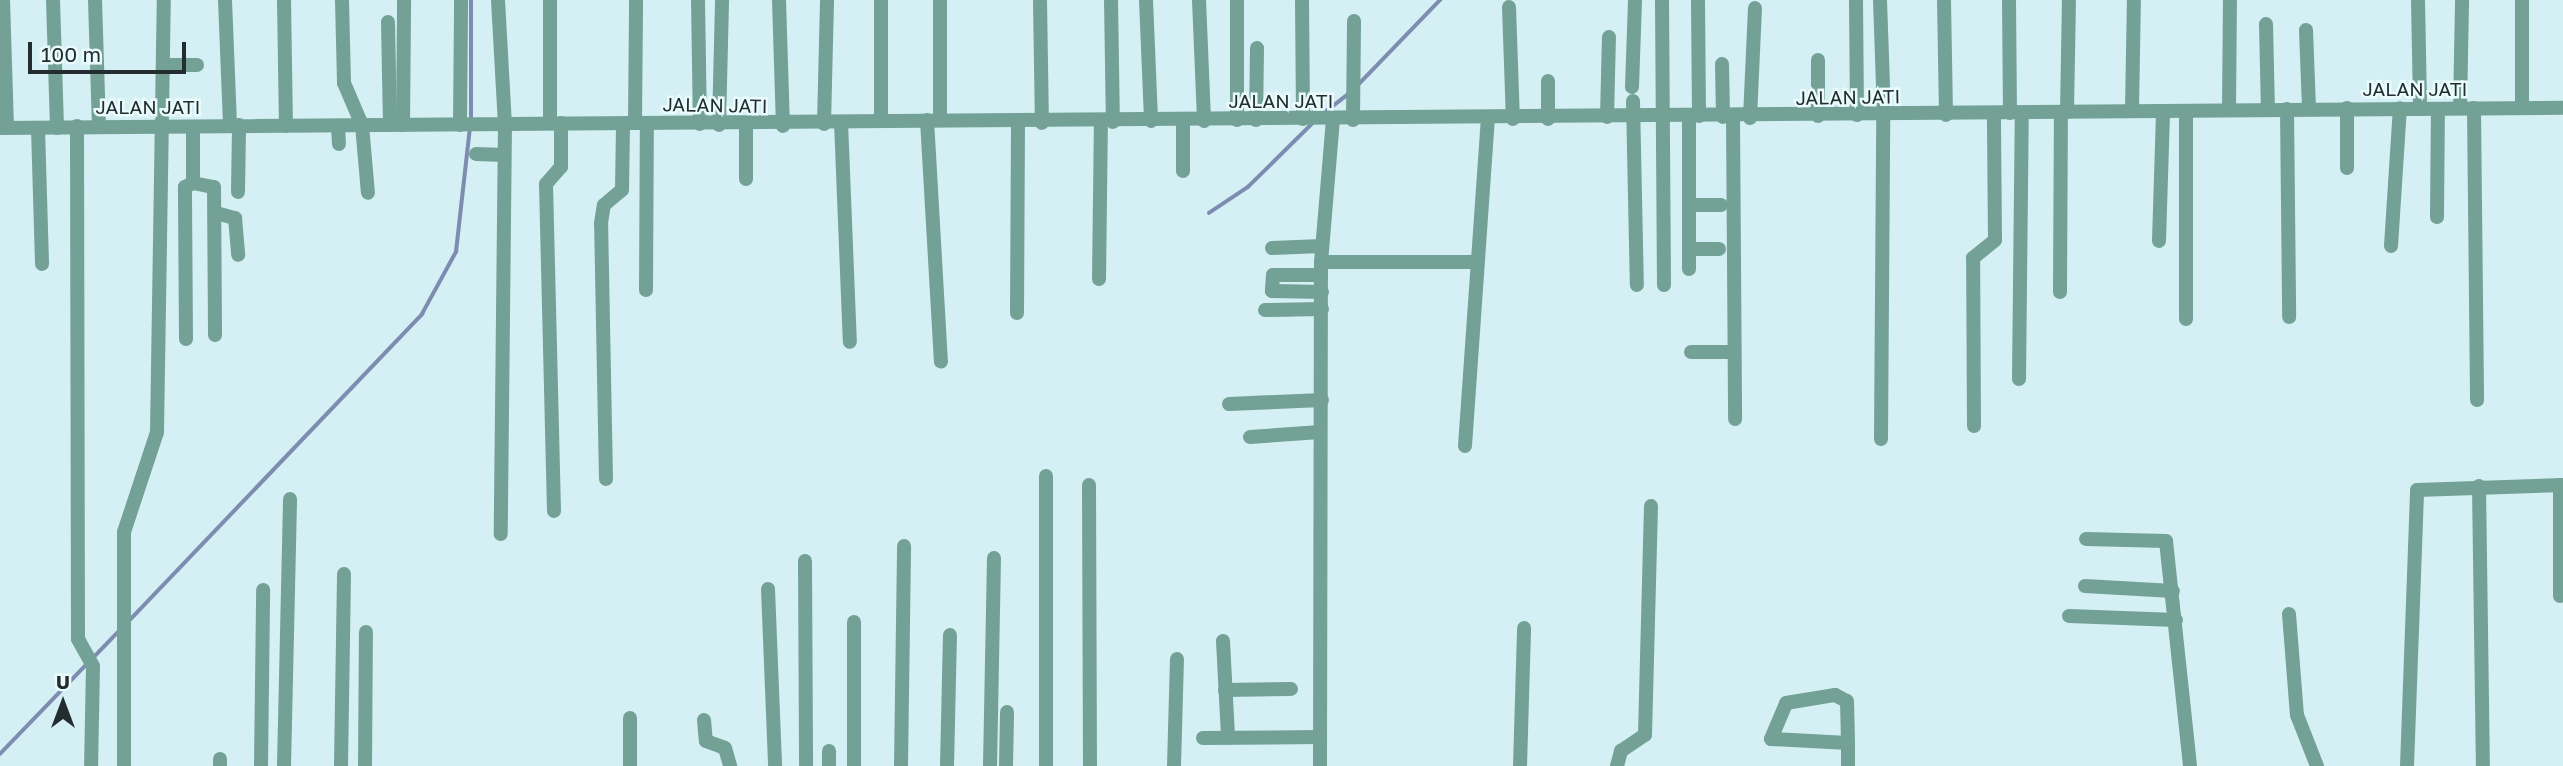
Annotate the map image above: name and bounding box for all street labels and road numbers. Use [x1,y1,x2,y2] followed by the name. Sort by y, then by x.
[2363,78,2467,100] street label: JALAN JATI
[1795,85,1901,109] street label: JALAN JATI
[1229,90,1333,112] street label: JALAN JATI
[662,93,768,117] street label: JALAN JATI
[96,96,200,118] street label: JALAN JATI

